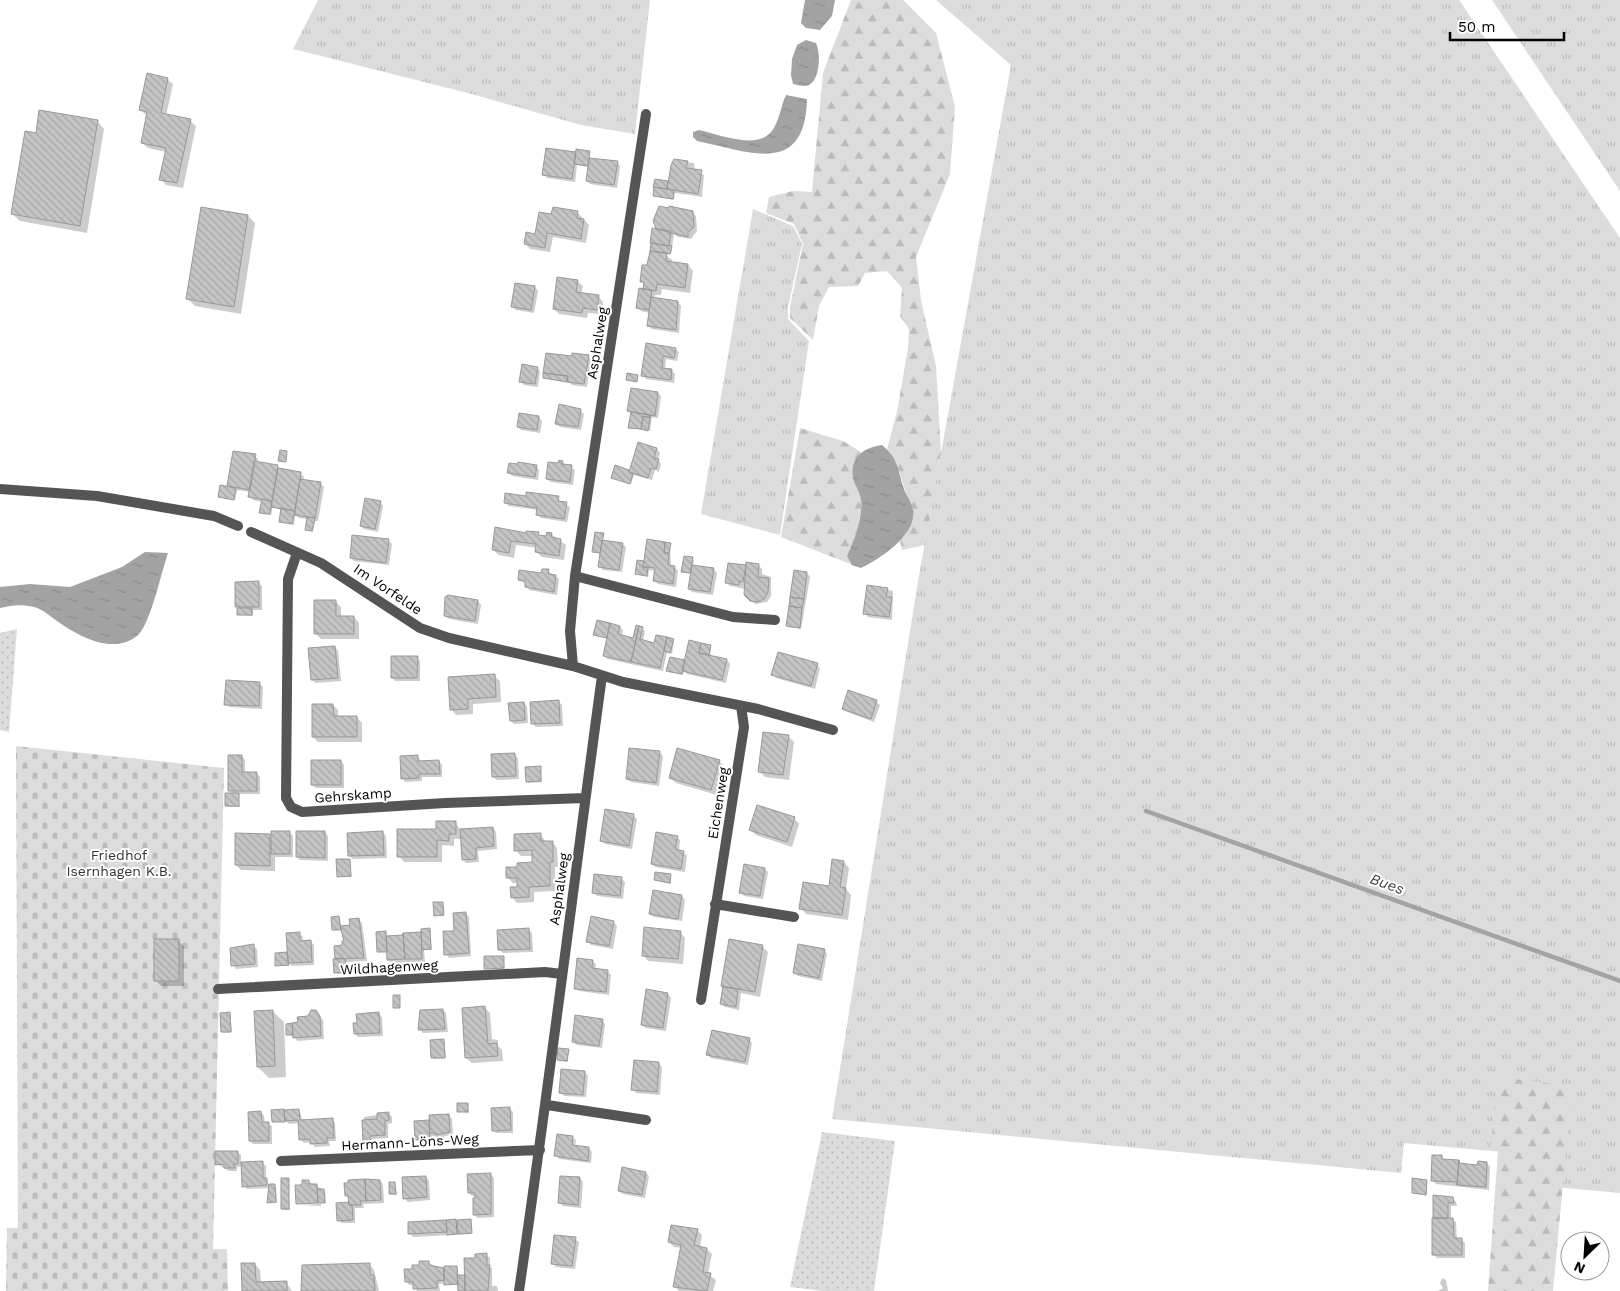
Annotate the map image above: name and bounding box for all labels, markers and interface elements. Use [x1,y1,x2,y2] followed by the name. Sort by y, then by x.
[1450,10,1564,42] scale bar
[1458,18,1495,36] text: 50 m
[583,305,611,380] street label: Asphalweg
[351,560,425,618] street label: Im Vorfelde
[704,765,732,840] street label: Eichenweg
[314,784,392,806] street label: Gehrskamp
[66,847,172,879] park label: Friedhof Isernhagen K.B.
[546,851,572,926] street label: Asphalweg
[1368,870,1407,899] water label: Bues
[340,956,439,978] street label: Wildhagenweg
[341,1130,480,1154] street label: Hermann-Löns-Weg
[1560,1231,1610,1281] north arrow
[1571,1258,1588,1277] text: N

